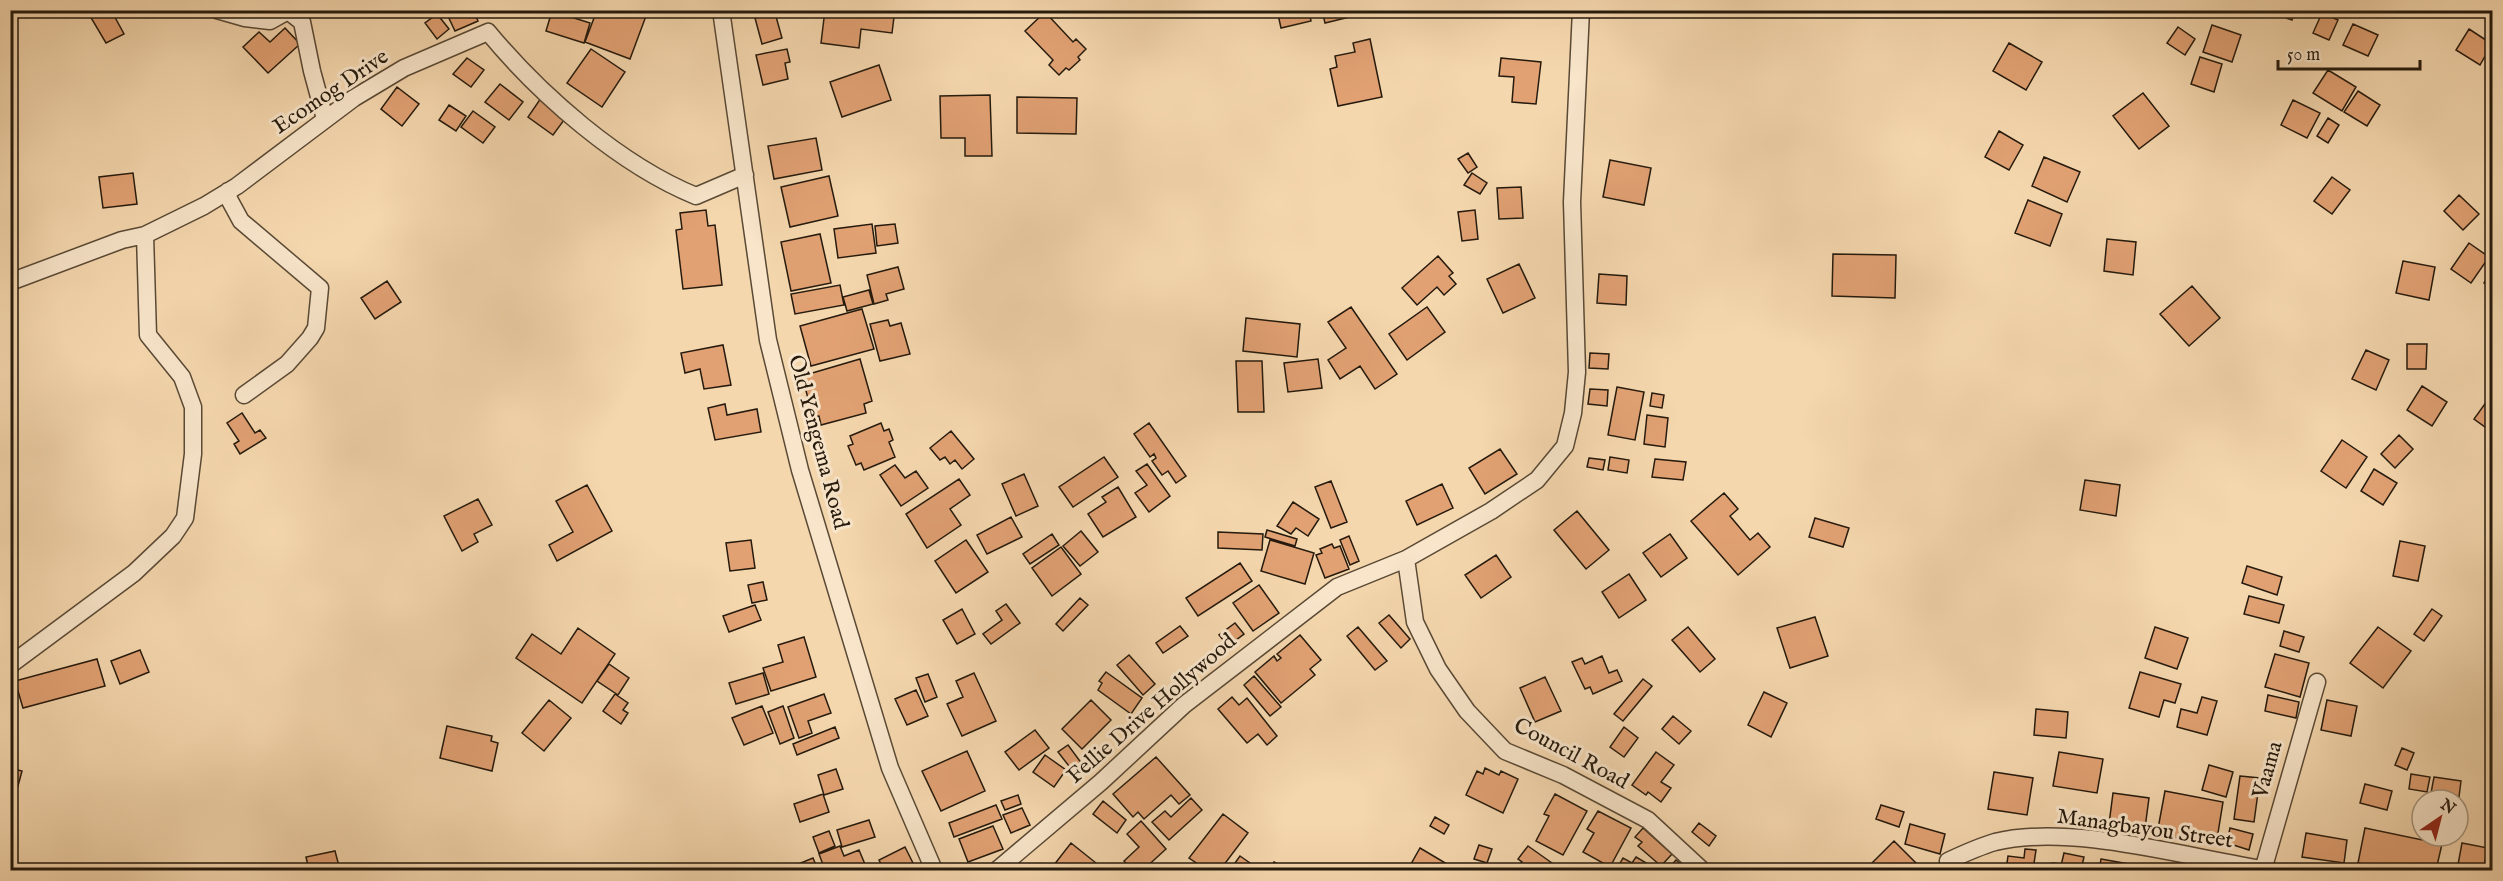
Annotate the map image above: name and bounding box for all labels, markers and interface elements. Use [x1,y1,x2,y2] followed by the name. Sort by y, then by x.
[2278,33,2420,71] scale bar
[268,43,394,141] street label: Ecomog Drive
[2287,44,2320,67] text: 50 m
[781,352,855,532] street label: Old Yengema Road
[1062,628,1243,790] street label: Fellie Drive Hollywood
[1509,712,1634,796] street label: Council Road
[2246,738,2290,803] street label: Vaama
[2410,788,2470,848] north arrow
[2435,795,2459,820] text: N
[2055,803,2235,855] street label: Managbayou Street

